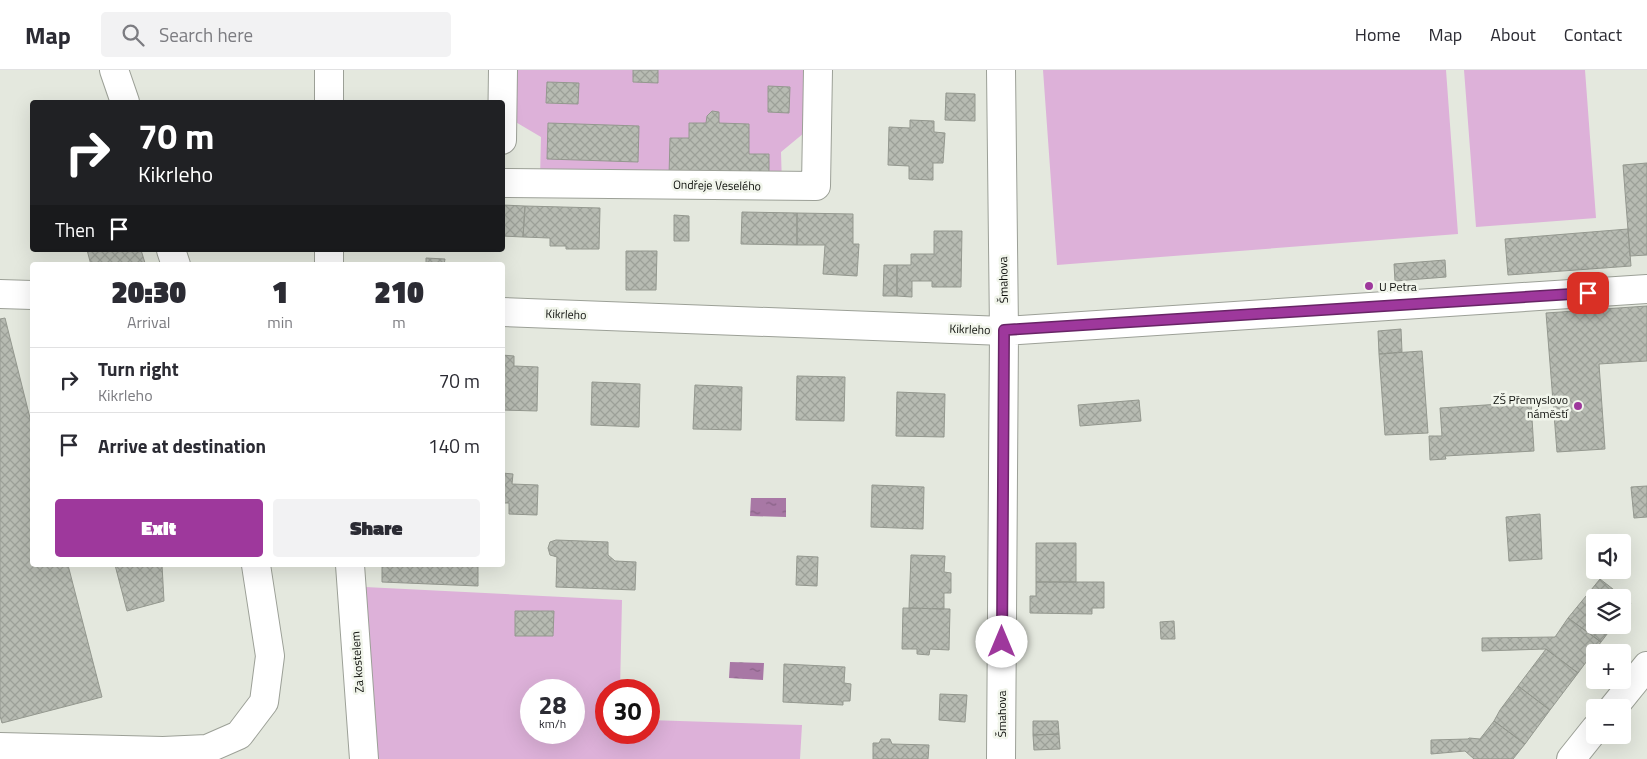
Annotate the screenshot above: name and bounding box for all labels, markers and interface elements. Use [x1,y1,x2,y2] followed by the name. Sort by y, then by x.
[101,12,451,57] search box
[25,17,71,53] text: Map
[159,20,253,49] text: Search here
[119,21,147,49] icon: search
[1355,21,1401,48] text: Home
[1429,21,1462,48] text: Map
[1490,21,1536,48] text: About
[1564,21,1622,48] text: Contact
[138,109,214,163] text: 70 m
[55,120,120,185] icon: right
[138,157,213,191] text: Kikrleho
[673,175,761,195] street label: Ondřeje Veselého
[55,215,95,244] text: Then
[105,215,133,243] icon: arrive
[993,256,1013,304] street label: Šmahova
[111,269,186,315] text: 20:30
[272,269,288,315] text: 1
[374,269,424,315] text: 210
[1567,272,1609,314] pin
[1379,277,1417,296] place label: U Petra
[1574,279,1602,307] icon: arrive
[1363,280,1375,292] marker: U Petra
[545,304,587,324] street label: Kikrleho
[127,310,170,334] text: Arrival
[267,310,293,334] text: min
[392,310,406,334] text: m
[949,319,991,339] street label: Kikrleho
[98,354,179,383] text: Turn right
[55,366,83,394] icon: right
[439,366,480,395] text: 70 m
[98,383,153,407] text: Kikrleho
[1493,390,1569,423] place label: ZŠ Přemyslovo náměstí
[1572,400,1584,412] marker: ZŠ Přemyslovo náměstí
[55,431,83,459] icon: arrive
[98,431,266,460] text: Arrive at destination
[428,431,480,460] text: 140 m
[55,499,263,557] button: Exit
[273,499,480,557] button: Share
[1586,534,1631,744] map controls
[1586,534,1631,579] button: sound
[1586,589,1631,634] button: layers
[975,615,1027,667] position arrow
[345,631,369,693] street label: Za kostelem
[1586,644,1631,689] button: +
[595,679,660,744] speed limit sign: 30
[538,686,567,724] text: 28
[992,691,1011,737] street label: Šmahova
[1586,699,1631,744] button: −
[539,714,566,733] text: km/h

